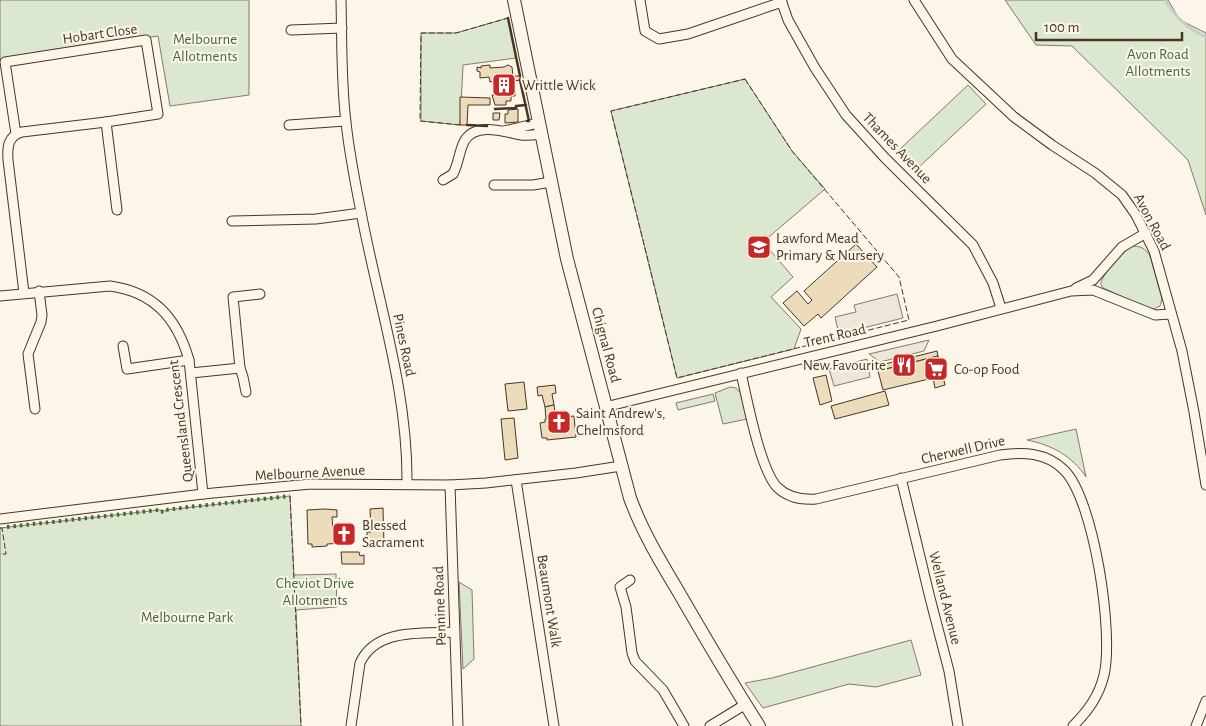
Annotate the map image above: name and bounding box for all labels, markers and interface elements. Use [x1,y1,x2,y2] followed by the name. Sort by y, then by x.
[1036,10,1182,42] scale bar
[1044,20,1079,35] text: 100 m
[62,21,138,47] street label: Hobart Close
[172,32,238,64] park label: Melbourne Allotments
[1125,47,1191,79] park label: Avon Road Allotments
[491,72,517,98] building icon: Writtle Wick
[522,78,596,93] place label: Writtle Wick
[859,110,935,187] street label: Thames Avenue
[1131,191,1173,253] street label: Avon Road
[776,231,885,263] place label: Lawford Mead Primary & Nursery
[746,234,772,260] school or university icon: Lawford Mead Primary & Nursery
[589,306,623,384] street label: Chignal Road
[390,312,418,378] street label: Pines Road
[803,322,868,350] street label: Trent Road
[891,352,917,378] restaurant icon: New Favourite
[923,356,949,382] supermarket icon: Co-op Food
[803,358,886,373] place label: New Favourite
[166,359,196,483] street label: Queensland Crescent
[954,362,1020,377] place label: Co-op Food
[576,406,665,438] place label: Saint Andrew's, Chelmsford
[546,409,572,435] church icon: Saint Andrew's, Chelmsford
[920,433,1006,467] street label: Cherwell Drive
[254,463,366,483] street label: Melbourne Avenue
[362,518,424,550] place label: Blessed Sacrament
[331,521,357,547] church icon: Blessed Sacrament
[926,550,964,646] street label: Welland Avenue
[534,554,564,649] street label: Beaumont Walk
[431,566,449,646] street label: Pennine Road
[276,576,354,608] park label: Cheviot Drive Allotments
[141,610,233,625] park label: Melbourne Park

